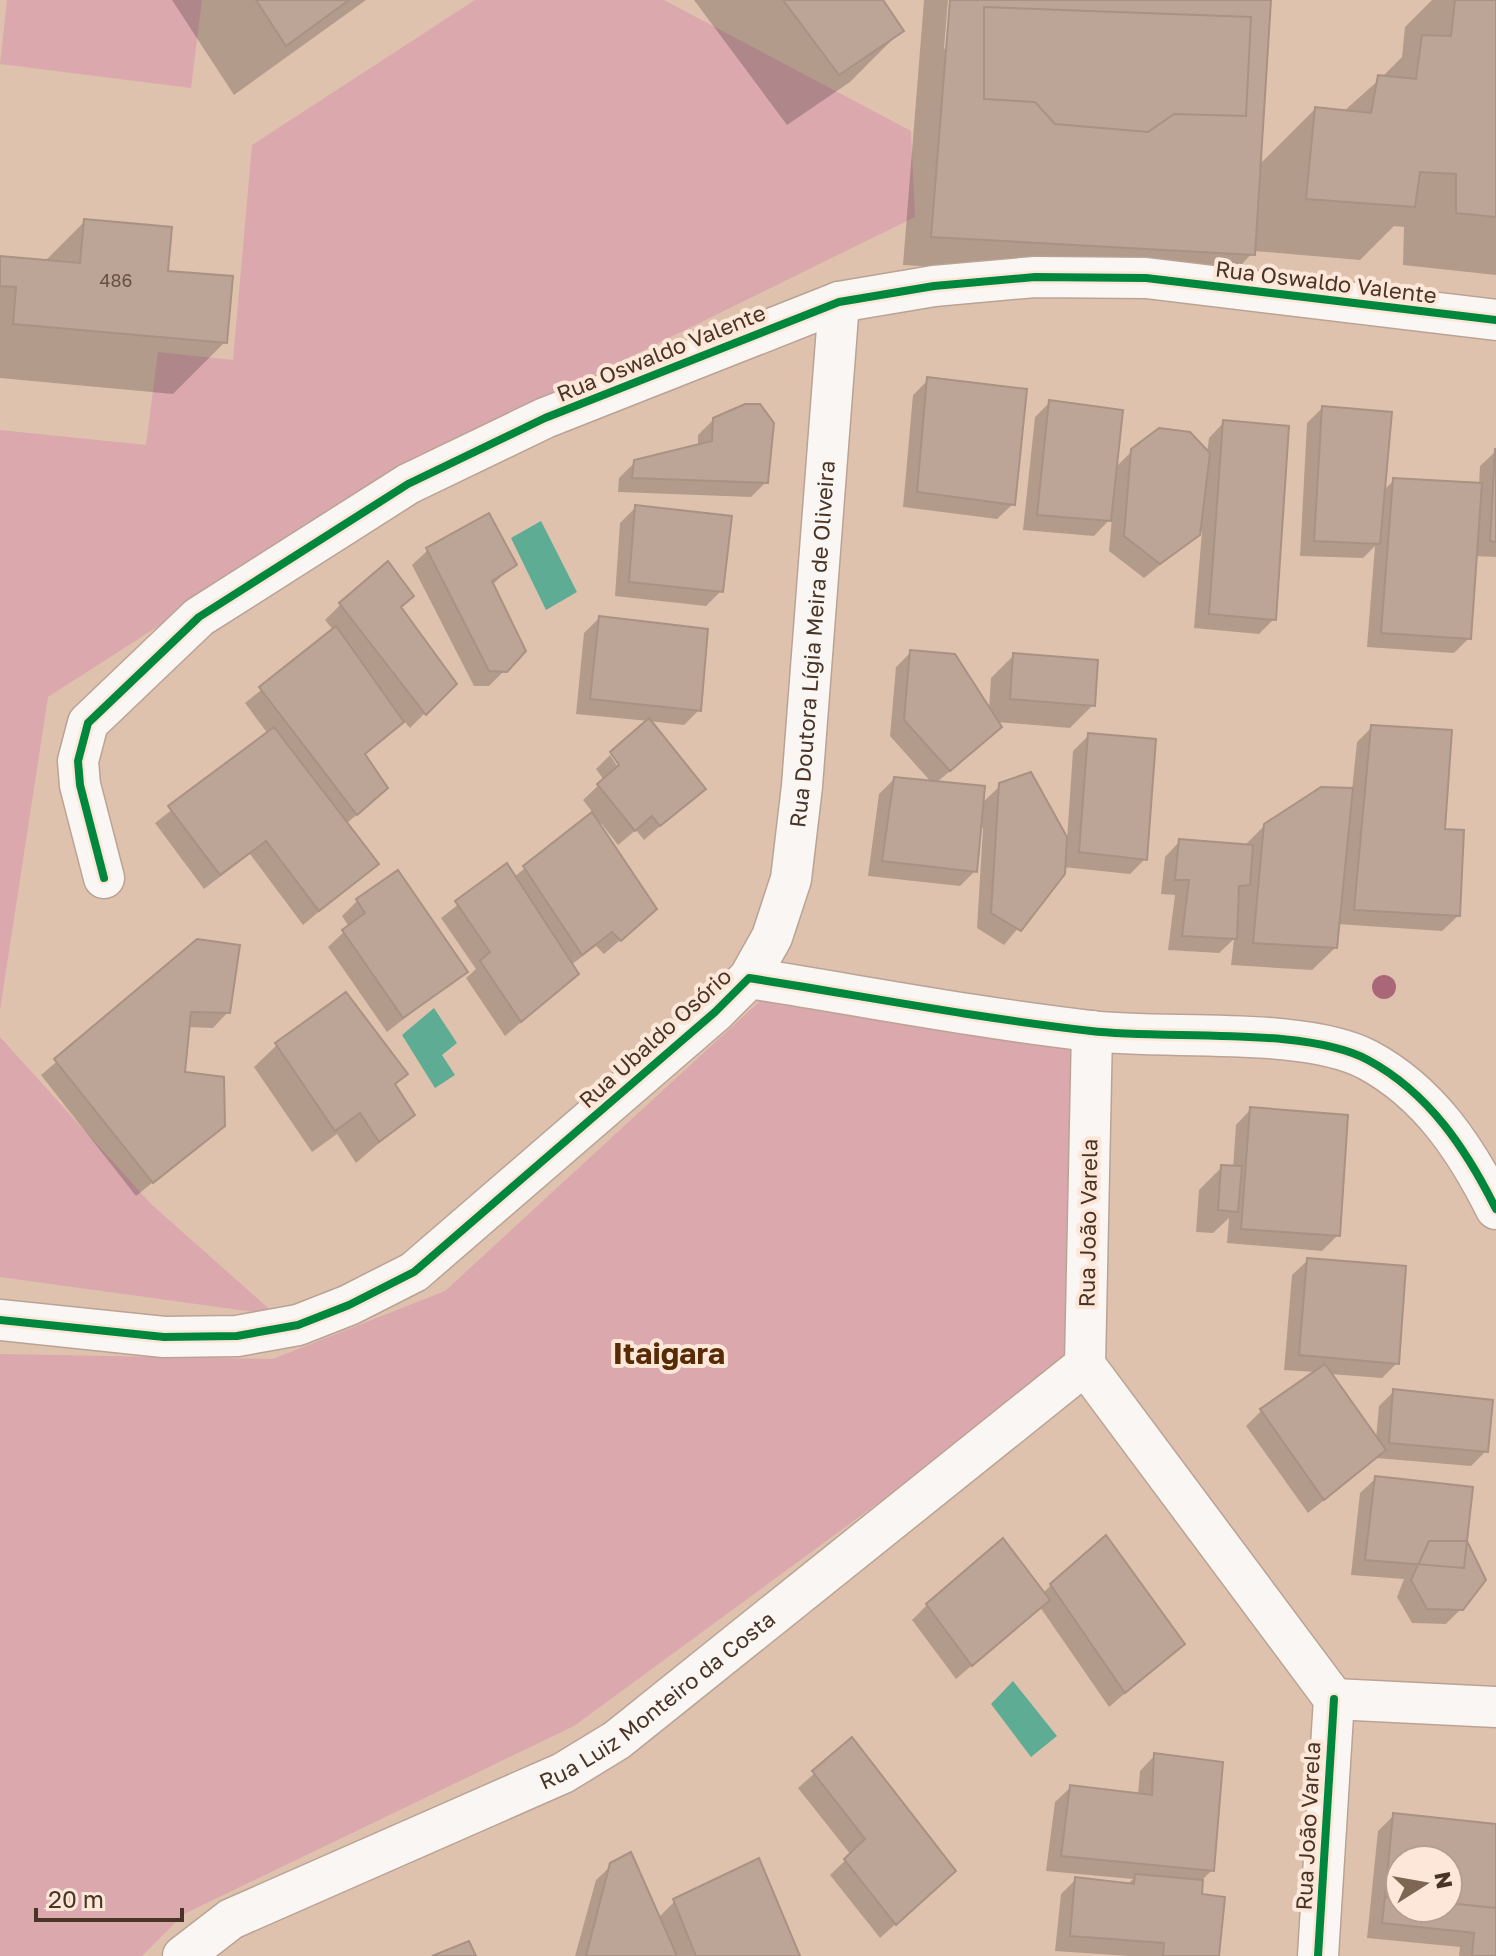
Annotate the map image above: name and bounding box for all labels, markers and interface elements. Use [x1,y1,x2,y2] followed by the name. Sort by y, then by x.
[1214,255,1438,308] street label: Rua Oswaldo Valente
[100,269,132,291] house number: 486
[552,298,769,407] street label: Rua Oswaldo Valente
[783,459,840,829] street label: Rua Doutora Lígia Meira de Oliveira
[573,962,736,1113] street label: Rua Ubaldo Osório
[1073,1138,1102,1308] street label: Rua João Varela
[613,1335,725,1371] district label: Itaigara
[535,1605,780,1795] street label: Rua Luiz Monteiro da Costa
[1290,1741,1325,1911] street label: Rua João Varela
[1384,1844,1464,1924] north arrow
[1429,1869,1459,1891] text: N
[36,1872,182,1922] scale bar
[48,1884,104,1913] text: 20 m

